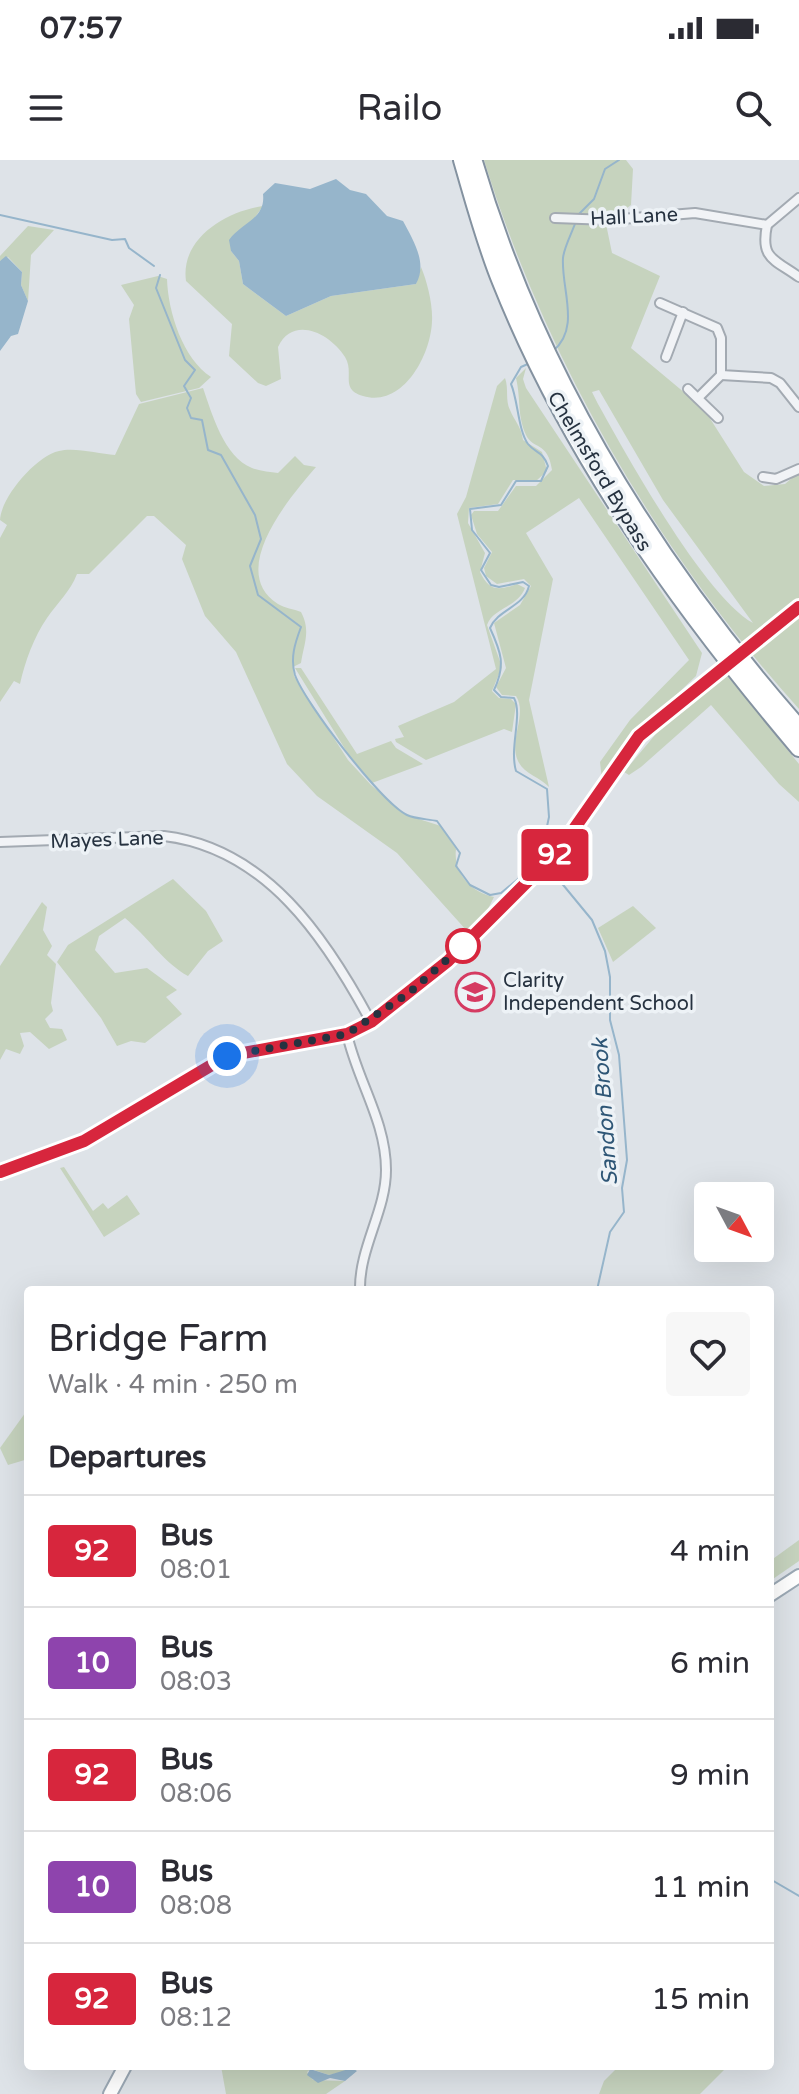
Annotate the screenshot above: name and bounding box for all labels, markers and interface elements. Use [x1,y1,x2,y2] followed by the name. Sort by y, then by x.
[40,10,123,47] text: 07:57
[24,86,68,130] icon: menu
[731,86,775,130] icon: search
[357,87,442,130] text: Railo
[590,203,679,231] street label: Hall Lane
[542,387,656,556] street label: Chelmsford Bypass
[50,826,164,854] street label: Mayes Lane
[519,829,591,881] line badge: 92
[537,838,573,872] text: 92
[446,929,480,963] unlabelled marker
[503,969,694,1016] place label: Clarity Independent School
[454,971,496,1013] school or university icon: Clarity Independent School
[587,1035,623,1186] water label: Sandon Brook
[207,1036,247,1076] your location
[694,1182,774,1262] north arrow
[694,1182,774,1262] map controls
[666,1312,750,1396] button: heart
[48,1316,268,1362] text: Bridge Farm
[48,1369,298,1400] text: Walk · 4 min · 250 m
[48,1439,206,1476] text: Departures
[160,1517,213,1554] text: Bus
[670,1533,750,1570] text: 4 min
[74,1534,110,1568] text: 92
[160,1554,232,1585] text: 08:01
[160,1629,213,1666] text: Bus
[670,1645,750,1682] text: 6 min
[74,1646,110,1680] text: 10
[160,1666,232,1697] text: 08:03
[160,1741,213,1778] text: Bus
[670,1757,750,1794] text: 9 min
[74,1758,110,1792] text: 92
[160,1778,232,1809] text: 08:06
[160,1853,213,1890] text: Bus
[651,1869,750,1906] text: 11 min
[74,1870,110,1904] text: 10
[160,1890,232,1921] text: 08:08
[160,1965,213,2002] text: Bus
[651,1981,750,2018] text: 15 min
[74,1982,110,2016] text: 92
[160,2002,232,2033] text: 08:12

